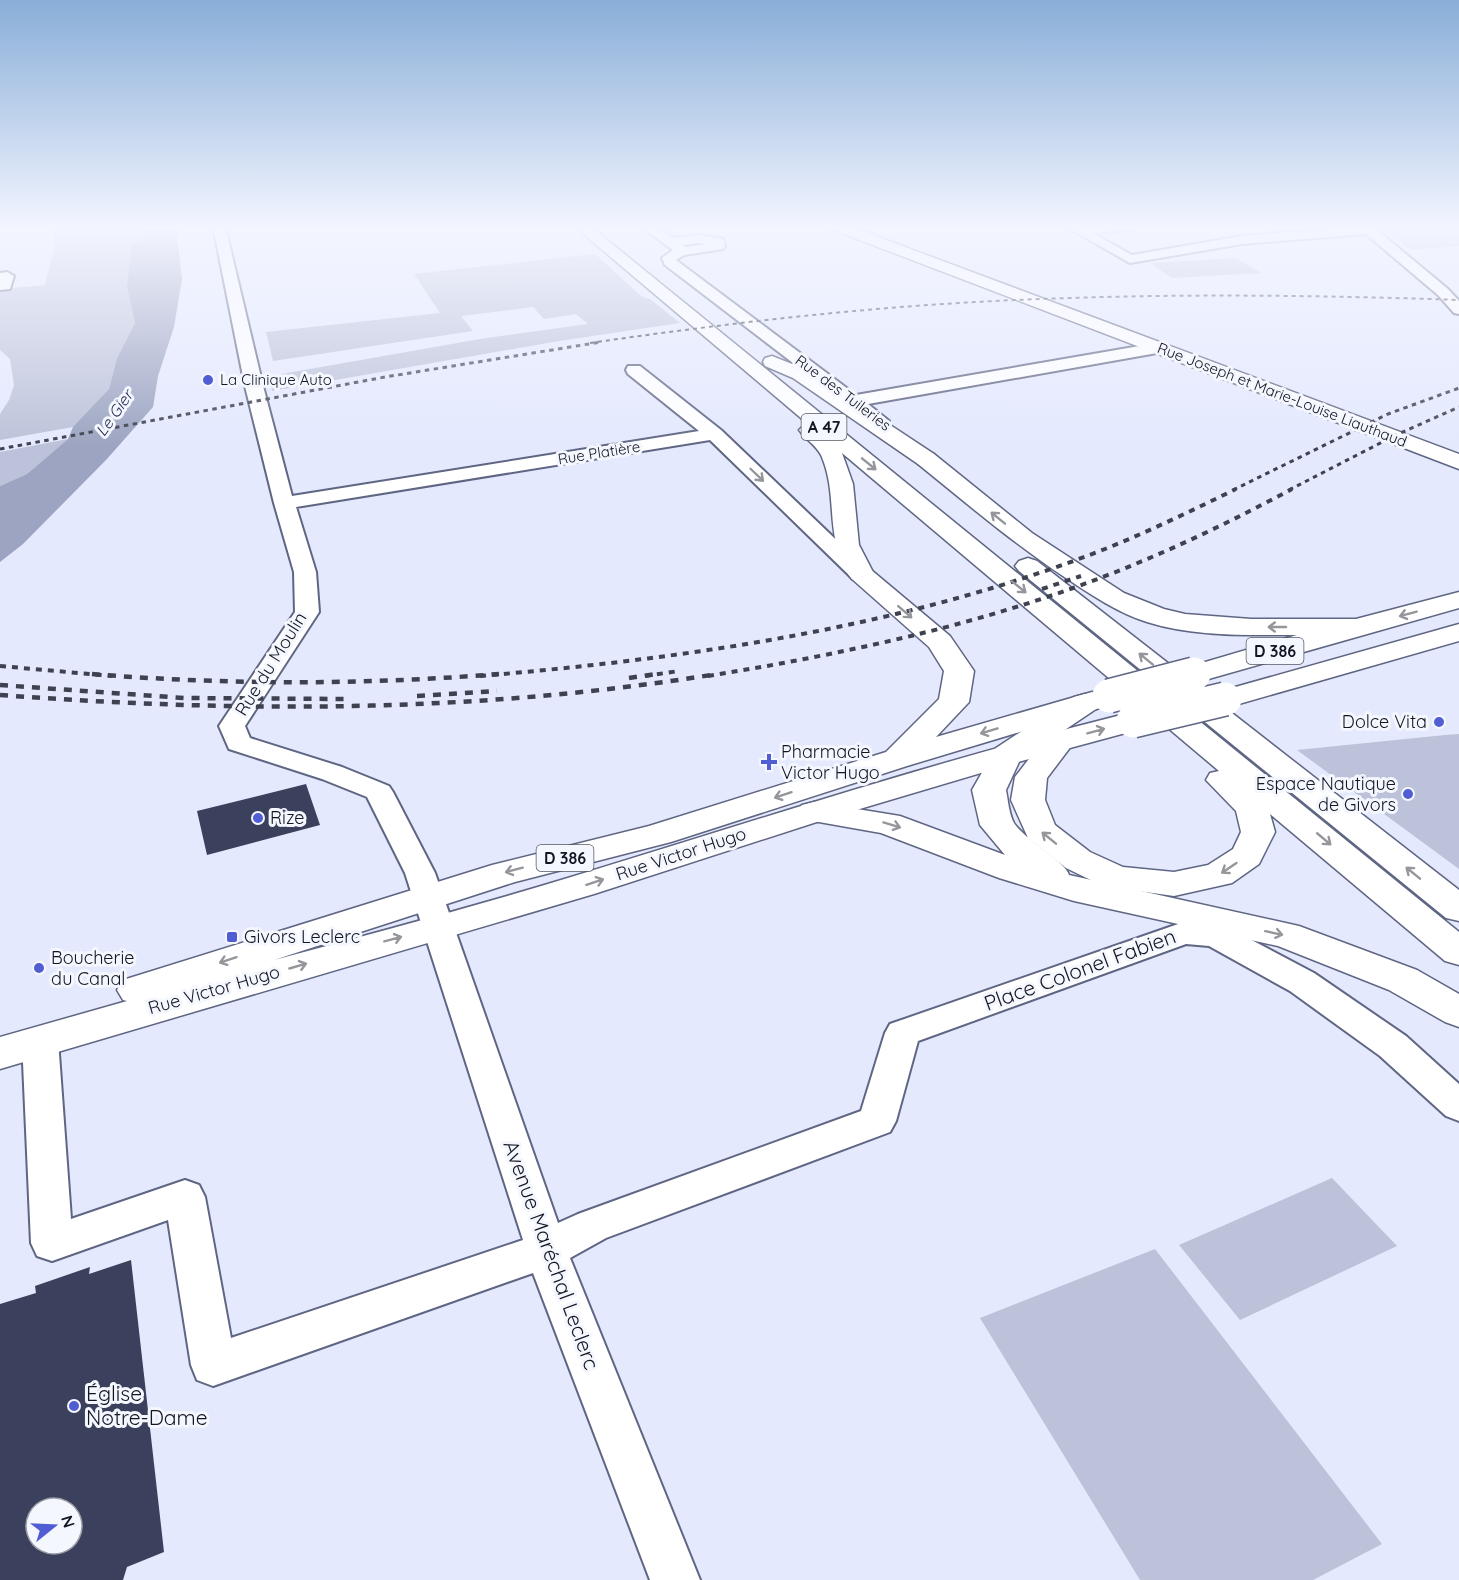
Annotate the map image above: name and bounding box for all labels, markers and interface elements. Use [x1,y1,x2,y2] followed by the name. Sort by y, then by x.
[1155,338,1410,451] street label: Rue Joseph et Marie-Louise Liauthaud
[792,350,895,435] street label: Rue des Tuileries
[220,370,332,389] place label: La Clinique Auto
[201,373,215,387] marker: La Clinique Auto
[91,385,138,440] water label: Le Gier
[802,414,846,440] road number: A 47
[556,437,641,468] street label: Rue Platière
[860,457,876,470] one-way arrow
[749,468,764,482] one-way arrow
[991,512,1007,525] one-way arrow
[1011,581,1027,594] one-way arrow
[897,605,912,619] one-way arrow
[230,608,312,720] street label: Rue du Moulin
[1398,608,1417,620] one-way arrow
[1267,621,1287,633] one-way arrow
[1246,638,1304,664] road number: D 386
[1139,652,1154,666] one-way arrow
[1342,710,1427,733] place label: Dolce Vita
[1432,715,1446,729] marker: Dolce Vita
[1086,725,1105,736] one-way arrow
[980,726,999,737] one-way arrow
[781,740,880,784] place label: Pharmacie Victor Hugo
[762,755,776,769] marker: Pharmacie Victor Hugo
[1256,772,1396,816] place label: Espace Nautique de Givors
[1401,787,1415,801] marker: Espace Nautique de Givors
[774,790,793,801] one-way arrow
[270,806,305,829] place label: Rize
[251,811,265,825] marker: Rize
[882,820,901,831] one-way arrow
[613,822,749,885] street label: Rue Victor Hugo
[1042,831,1058,844] one-way arrow
[1316,833,1332,846] one-way arrow
[536,845,594,871] road number: D 386
[1222,862,1238,874] one-way arrow
[505,865,524,877] one-way arrow
[1405,866,1421,879] one-way arrow
[585,876,604,887] one-way arrow
[980,922,1179,1016] street label: Place Colonel Fabien
[244,925,360,948] place label: Givors Leclerc
[1265,927,1284,939] one-way arrow
[225,930,239,944] marker: Givors Leclerc
[383,933,402,944] one-way arrow
[51,946,134,990] place label: Boucherie du Canal
[219,955,238,966] one-way arrow
[145,960,282,1019] street label: Rue Victor Hugo
[288,960,307,971] one-way arrow
[32,961,46,975] marker: Boucherie du Canal
[498,1136,606,1373] street label: Avenue Maréchal Leclerc
[86,1380,208,1430] place label: Église Notre-Dame
[67,1399,81,1413] marker: Église Notre-Dame
[24,1496,84,1556] north arrow
[57,1513,80,1530] text: N

